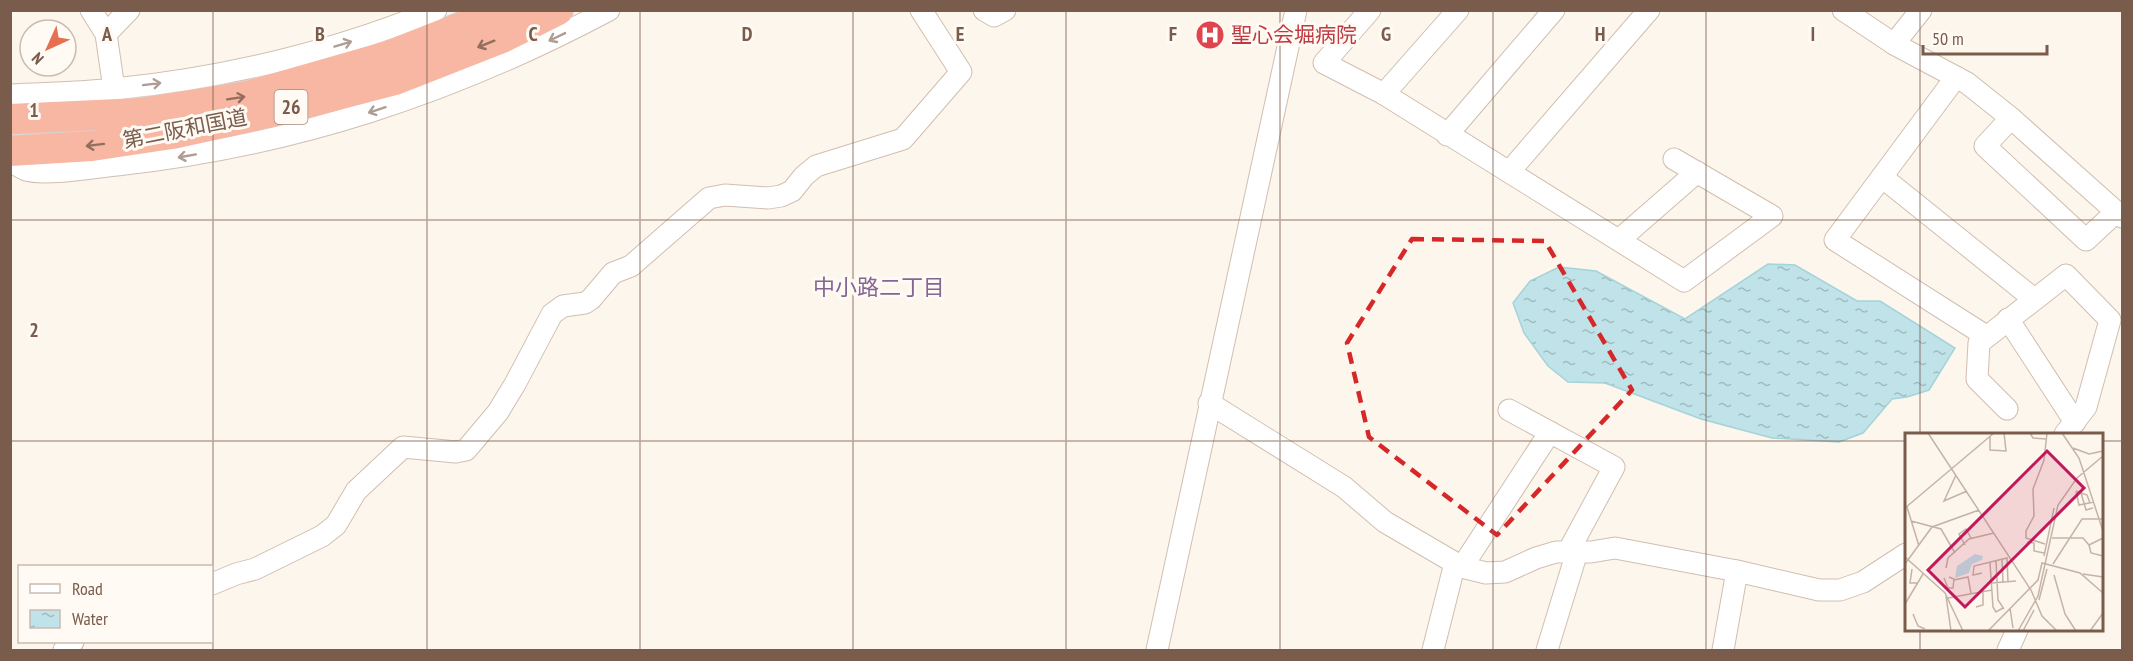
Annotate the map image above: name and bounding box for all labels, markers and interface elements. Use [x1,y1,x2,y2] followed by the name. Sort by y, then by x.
[18,18,78,78] north arrow
[1923,18,2048,56] scale bar
[1194,19,1226,51] hospital icon: 聖心会堀病院
[101,21,113,47] text: A
[315,21,325,47] text: B
[528,21,538,47] text: C
[742,21,753,47] text: D
[956,21,964,47] text: E
[1169,21,1177,47] text: F
[1231,21,1357,48] place label: 聖心会堀病院
[1381,21,1391,47] text: G
[1595,21,1605,47] text: H
[1811,21,1815,47] text: I
[1932,27,1964,50] text: 50 m
[549,32,567,44] one-way arrow
[333,37,352,48] one-way arrow
[477,39,495,50] one-way arrow
[27,48,48,69] text: N
[142,79,162,90] one-way arrow
[274,90,308,124] road number: 26
[225,92,245,103] one-way arrow
[29,97,39,123] text: 1
[120,103,249,154] street label: 第二阪和国道
[367,105,386,116] one-way arrow
[85,140,105,151] one-way arrow
[178,151,198,162] one-way arrow
[813,273,945,301] district label: 中小路二丁目
[29,317,39,343] text: 2
[1905,433,2103,631] inset map
[18,565,213,643] legend
[72,577,103,600] text: Road
[72,607,108,630] text: Water

